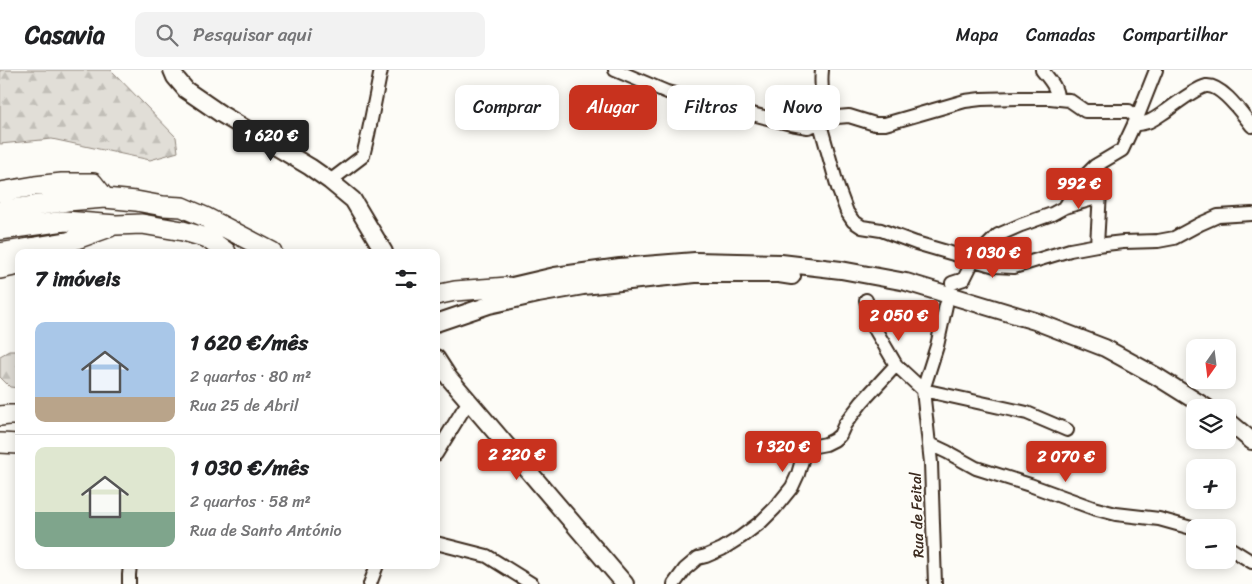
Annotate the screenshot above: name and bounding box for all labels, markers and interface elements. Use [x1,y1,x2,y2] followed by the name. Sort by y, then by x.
[135,12,485,57] search box
[25,14,105,56] text: Casavia
[193,18,312,51] text: Pesquisar aqui
[956,19,998,51] text: Mapa
[1026,19,1095,51] text: Camadas
[1123,19,1227,51] text: Compartilhar
[153,21,181,49] icon: search
[455,85,559,130] chip: Comprar
[569,85,657,130] chip: Alugar
[667,85,755,130] chip: Filtros
[765,85,840,130] chip: Novo
[225,119,317,162] pin: 1 620 €
[244,121,298,150] text: 1 620 €
[1044,168,1114,210] pin: 992 €
[1057,169,1101,198] text: 992 €
[947,236,1039,279] pin: 1 030 €
[966,238,1020,267] text: 1 030 €
[35,260,120,298] text: 7 imóveis
[392,265,420,293] icon: filters
[853,300,945,342] pin: 2 050 €
[870,301,928,330] text: 2 050 €
[190,324,308,362] text: 1 620 €/mês
[1186,339,1236,389] north arrow
[1186,339,1236,569] map controls
[75,342,135,402] icon: home
[190,362,311,391] text: 2 quartos · 80 m²
[190,391,299,420] text: Rua 25 de Abril
[1186,399,1236,449] button: layers
[737,430,829,473] pin: 1 320 €
[756,432,810,461] text: 1 320 €
[471,438,563,481] pin: 2 220 €
[489,440,545,469] text: 2 220 €
[1020,440,1112,483] pin: 2 070 €
[1037,442,1095,471] text: 2 070 €
[190,449,309,487] text: 1 030 €/mês
[1186,459,1236,509] button: +
[75,467,135,527] icon: home
[902,471,931,558] street label: Rua de Feital
[190,487,311,516] text: 2 quartos · 58 m²
[190,516,342,545] text: Rua de Santo António
[1186,519,1236,569] button: −

